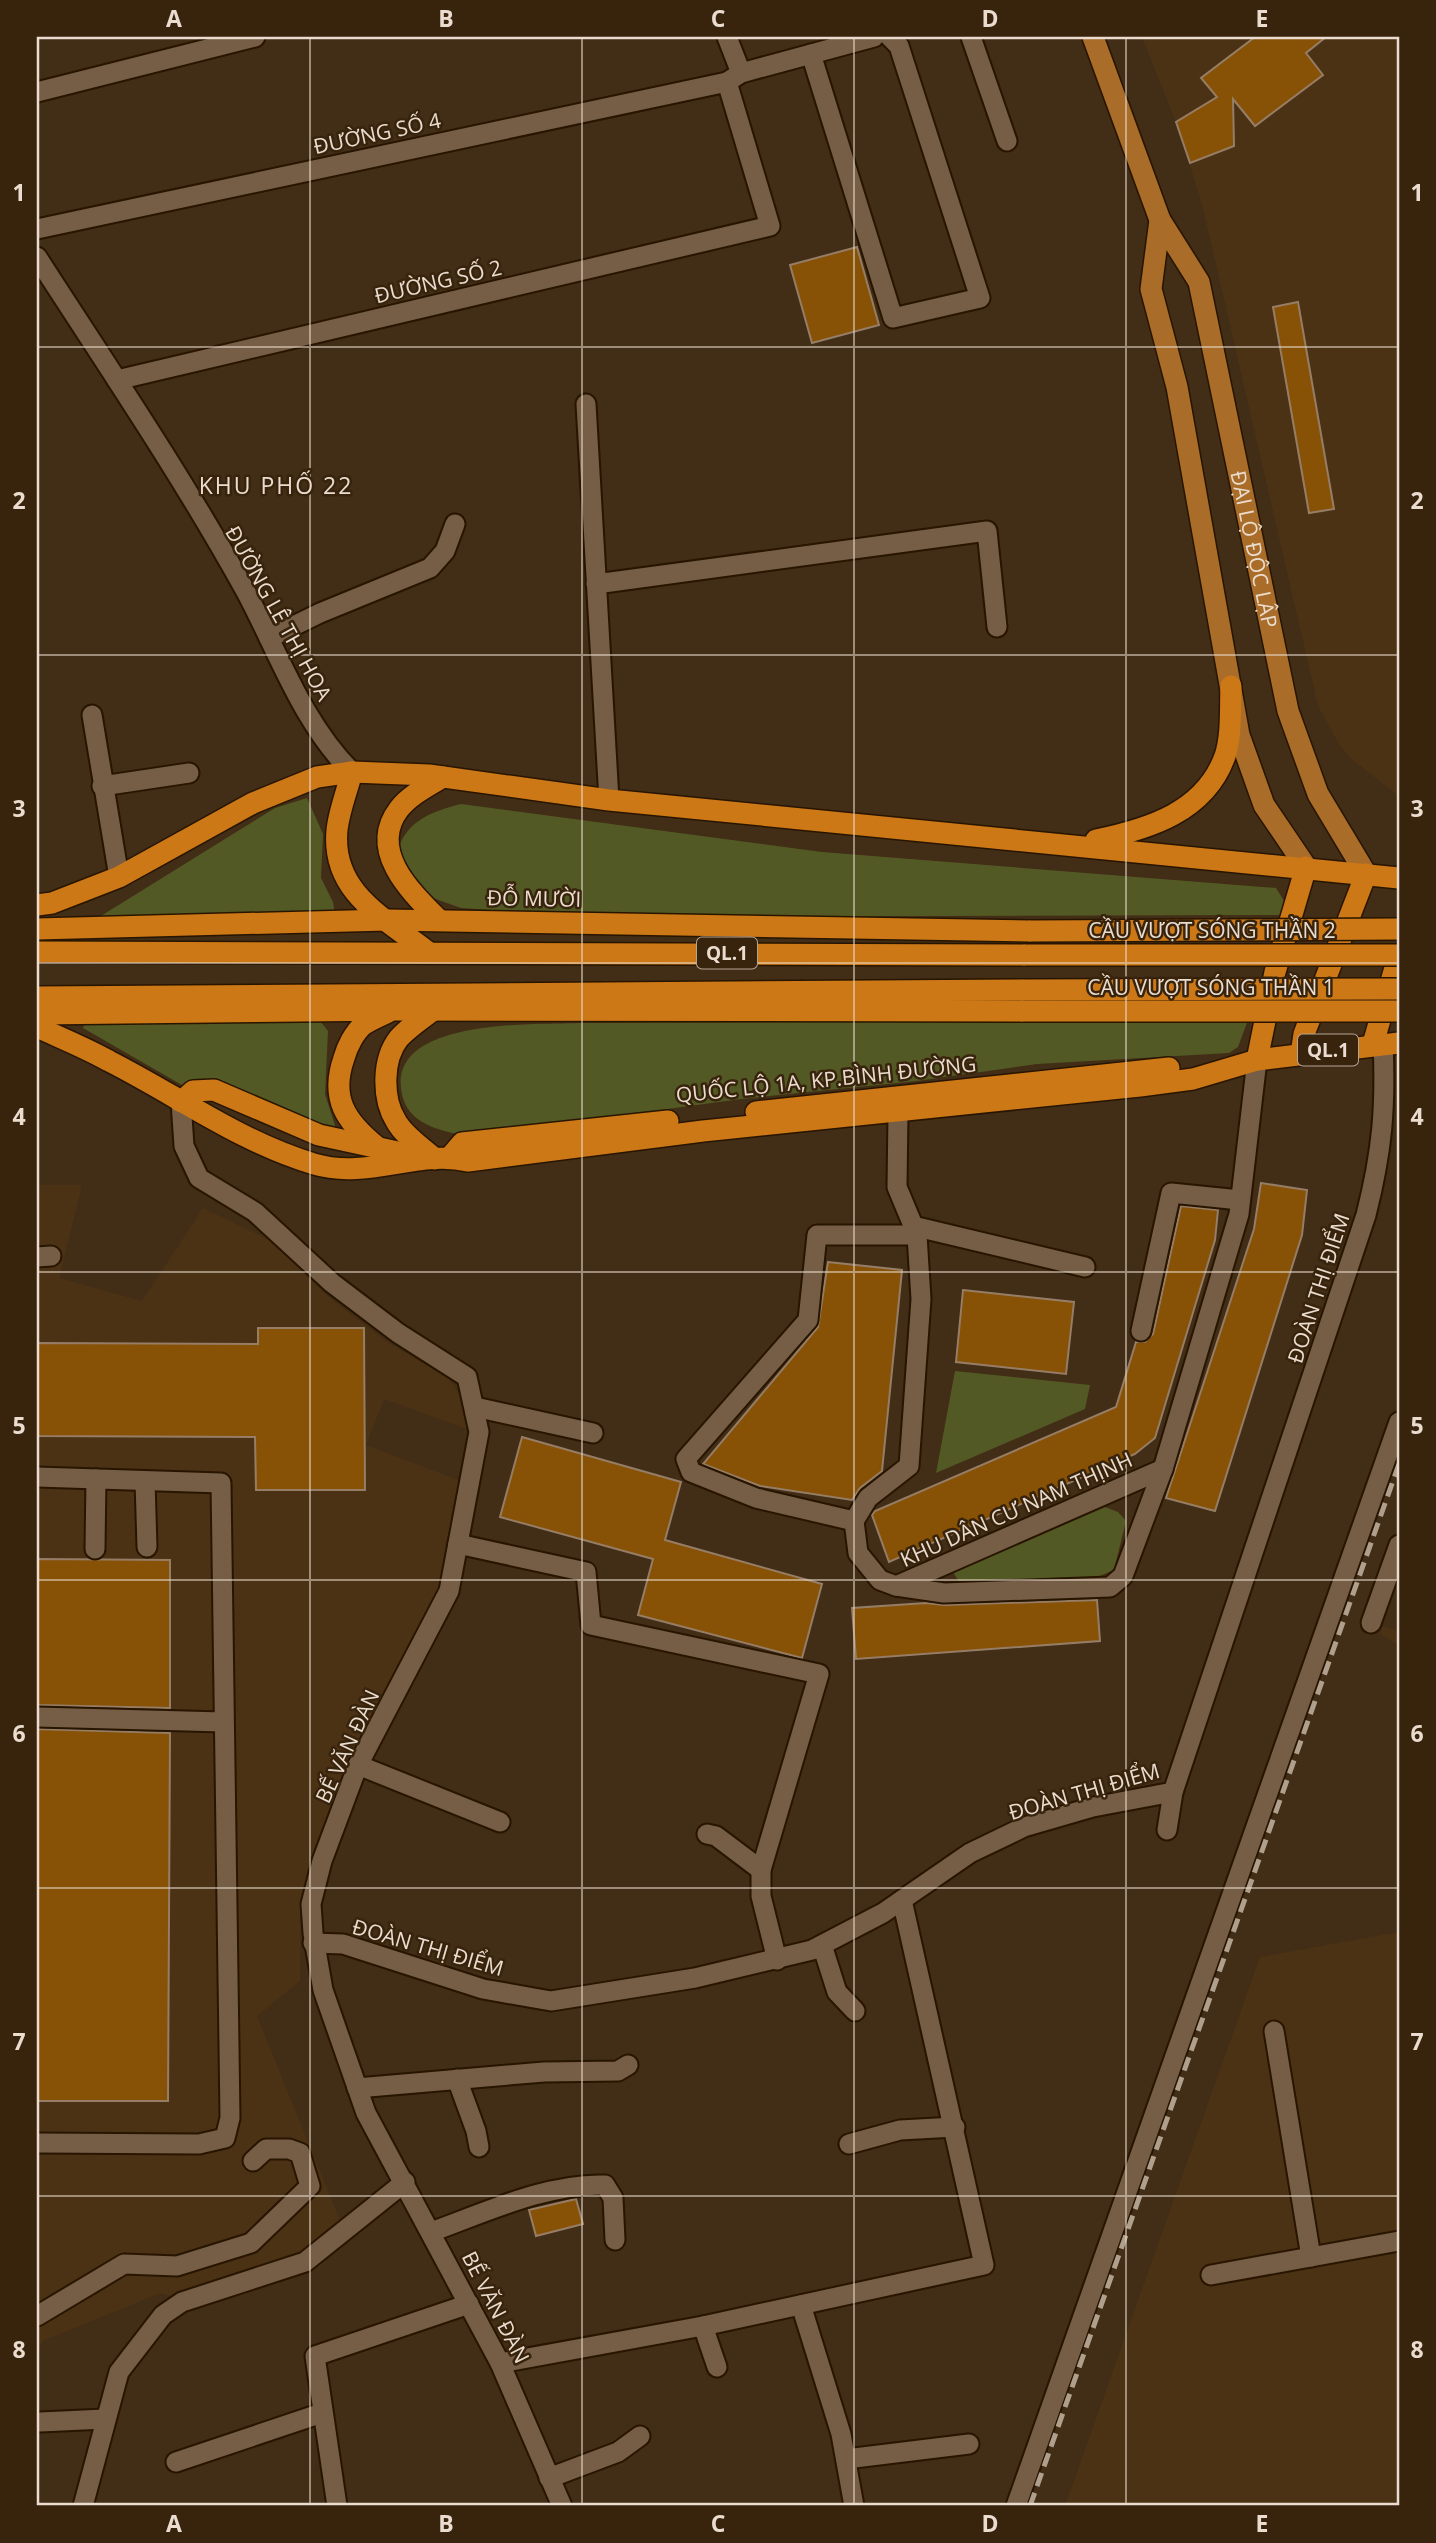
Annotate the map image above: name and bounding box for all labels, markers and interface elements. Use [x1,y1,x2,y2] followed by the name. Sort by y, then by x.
[166,2,182,34] text: A
[438,2,454,34] text: B
[711,2,725,34] text: C
[981,2,999,34] text: D
[1256,2,1268,34] text: E
[311,106,443,160] street label: ĐƯỜNG SỐ 4
[12,176,26,208] text: 1
[1410,176,1424,208] text: 1
[372,253,504,309] street label: ĐƯỜNG SỐ 2
[1224,468,1284,630] street label: ĐẠI LỘ ĐỘC LẬP
[199,469,353,501] district label: KHU PHỐ 22
[12,484,26,516] text: 2
[1410,484,1424,516] text: 2
[219,521,339,706] street label: ĐƯỜNG LÊ THỊ HOA
[12,792,26,824] text: 3
[1410,792,1424,824] text: 3
[487,881,581,913] street label: ĐỖ MƯỜI
[1088,916,1336,944] street label: CẦU VƯỢT SÓNG THẦN 2
[697,937,757,968] road number: QL.1
[1087,973,1335,1001] street label: CẦU VƯỢT SÓNG THẦN 1
[1298,1034,1358,1066] road number: QL.1
[675,1049,977,1109] street label: QUỐC LỘ 1A, KP.BÌNH ĐƯỜNG
[12,1100,26,1132] text: 4
[1410,1100,1424,1132] text: 4
[1280,1209,1355,1367] street label: ĐOÀN THỊ ĐIỂM
[12,1409,26,1441] text: 5
[1410,1409,1424,1441] text: 5
[895,1445,1137,1573] street label: KHU DÂN CƯ NAM THỊNH
[309,1685,385,1807] street label: BẾ VĂN ĐÀN
[12,1717,26,1749] text: 6
[1410,1717,1424,1749] text: 6
[1005,1755,1163,1826] street label: ĐOÀN THỊ ĐIỂM
[349,1911,507,1982] street label: ĐOÀN THỊ ĐIỂM
[12,2025,26,2057] text: 7
[1410,2025,1424,2057] text: 7
[456,2246,536,2368] street label: BẾ VĂN ĐÀN
[12,2333,26,2365] text: 8
[1410,2333,1424,2365] text: 8
[166,2507,182,2539] text: A
[438,2507,454,2539] text: B
[711,2507,725,2539] text: C
[981,2507,999,2539] text: D
[1256,2507,1268,2539] text: E

